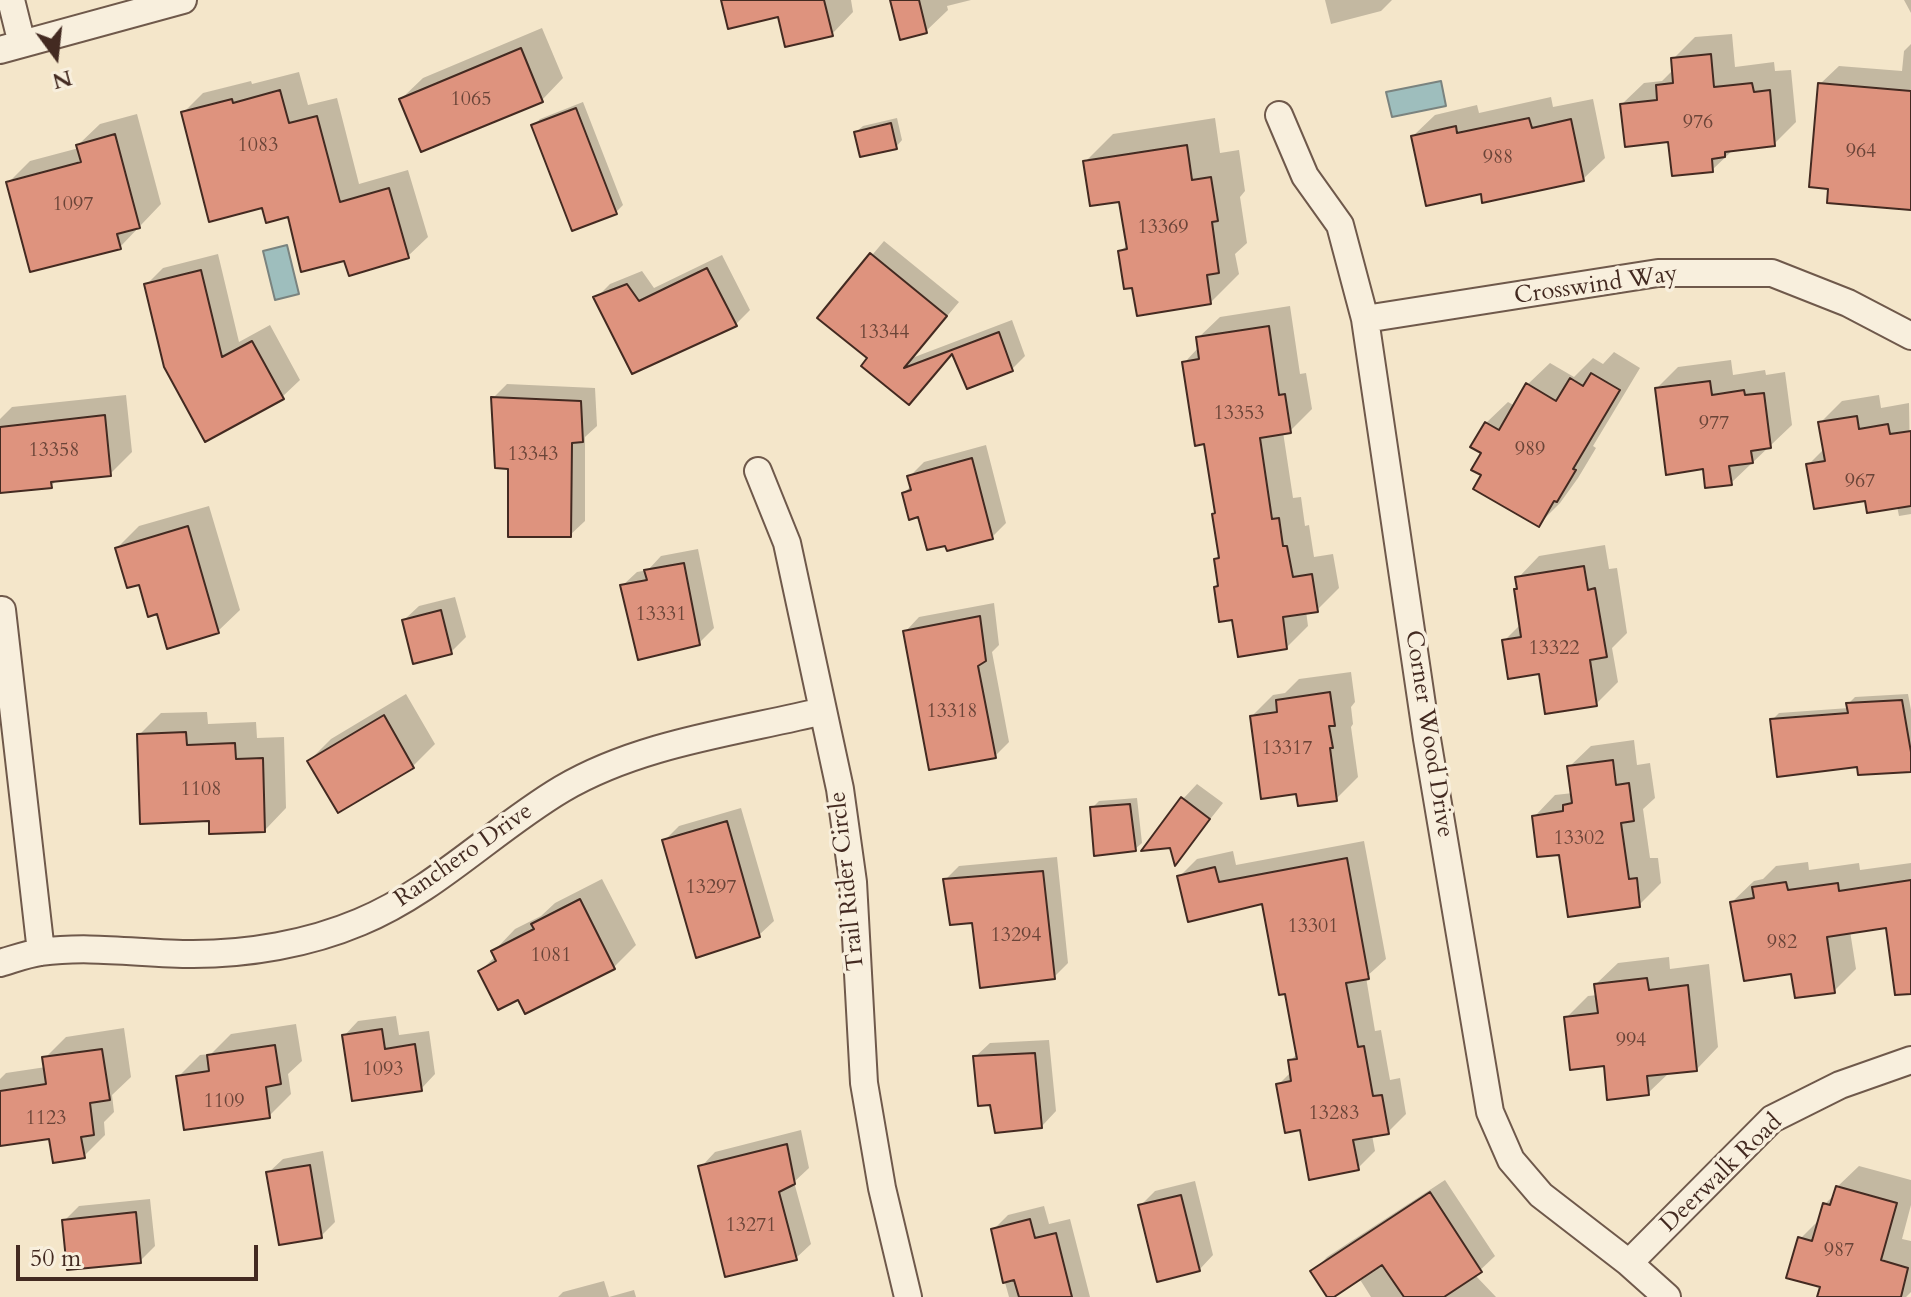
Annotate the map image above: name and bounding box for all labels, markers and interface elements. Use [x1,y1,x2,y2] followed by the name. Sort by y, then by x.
[16,16,96,96] north arrow
[49,62,75,96] text: N
[451,88,491,112] house number: 1065
[1683,111,1713,135] house number: 976
[238,134,278,158] house number: 1083
[1846,140,1876,164] house number: 964
[1483,146,1513,170] house number: 988
[53,193,93,217] house number: 1097
[1137,216,1189,240] house number: 13369
[1513,260,1679,312] street label: Crosswind Way
[858,321,910,345] house number: 13344
[1213,402,1265,426] house number: 13353
[1699,412,1729,436] house number: 977
[1515,438,1545,462] house number: 989
[28,439,80,463] house number: 13358
[507,443,559,467] house number: 13343
[1845,470,1875,494] house number: 967
[635,603,687,627] house number: 13331
[1397,628,1459,840] street label: Corner Wood Drive
[1528,637,1580,661] house number: 13322
[926,700,978,724] house number: 13318
[1261,737,1313,761] house number: 13317
[181,778,221,802] house number: 1108
[824,790,872,972] street label: Trail Rider Circle
[389,798,539,914] street label: Ranchero Drive
[1553,827,1605,851] house number: 13302
[685,876,737,900] house number: 13297
[1287,915,1339,939] house number: 13301
[990,924,1042,948] house number: 13294
[1767,931,1797,955] house number: 982
[531,944,571,968] house number: 1081
[1616,1029,1646,1053] house number: 994
[363,1058,403,1082] house number: 1093
[204,1090,244,1114] house number: 1109
[1308,1102,1360,1126] house number: 13283
[26,1107,66,1131] house number: 1123
[1655,1109,1789,1239] street label: Deerwalk Road
[725,1214,777,1238] house number: 13271
[20,1229,262,1279] scale bar
[1824,1239,1854,1263] house number: 987
[30,1242,81,1275] text: 50 m

